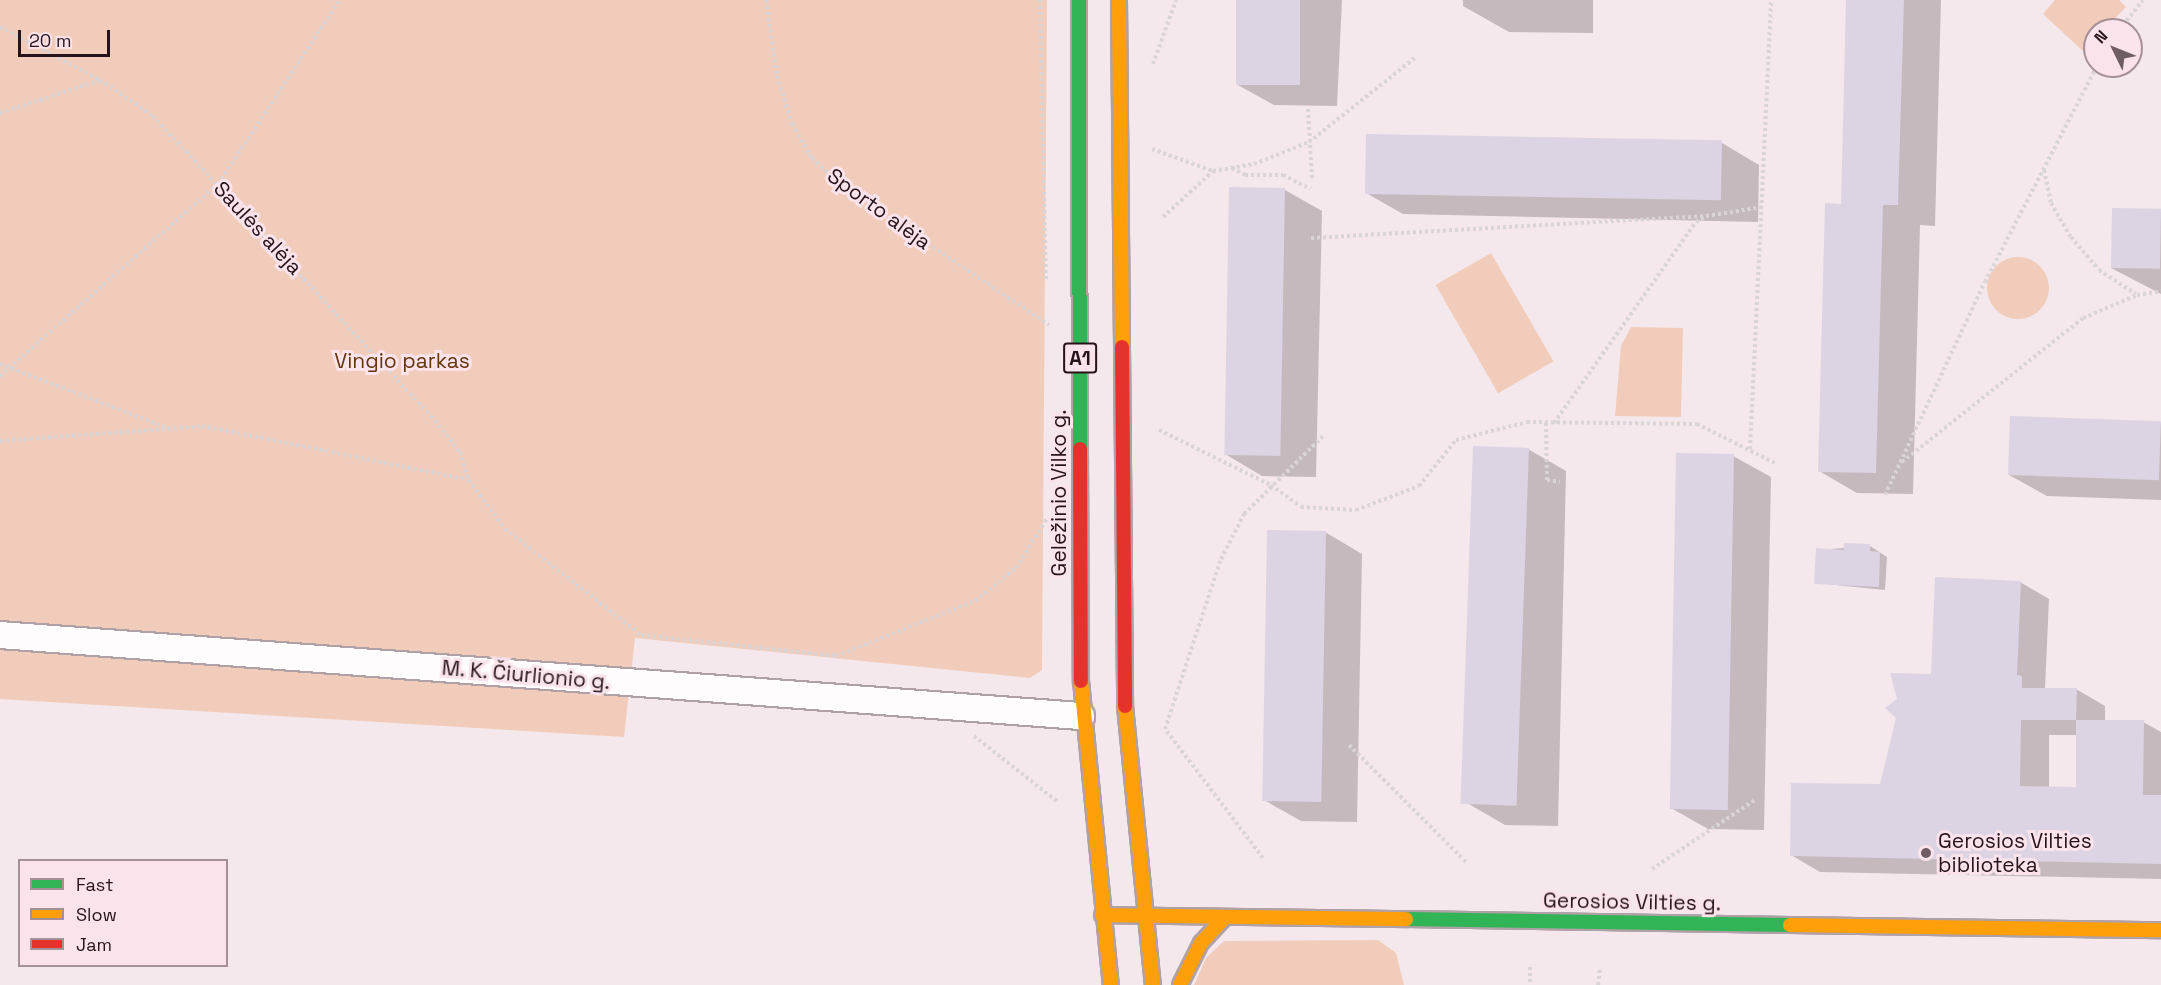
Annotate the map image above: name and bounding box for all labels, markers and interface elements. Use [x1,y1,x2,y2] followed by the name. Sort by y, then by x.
[21,18,112,56] scale bar
[2083,18,2143,78] north arrow
[2090,26,2112,48] text: N
[29,29,72,52] text: 20 m
[822,163,936,255] street label: Sporto alėja
[208,176,308,280] street label: Saulės alėja
[1062,341,1098,375] road number: A1
[334,348,470,374] park label: Vingio parkas
[1046,409,1072,577] street label: Geležinio Vilko g.
[440,655,612,695] street label: M. K. Čiurlionio g.
[1938,828,2092,878] place label: Gerosios Vilties biblioteka
[1919,846,1933,860] marker: Gerosios Vilties biblioteka
[18,859,228,967] legend
[76,873,113,896] text: Fast
[1543,888,1721,916] street label: Gerosios Vilties g.
[76,903,117,926] text: Slow
[76,933,112,956] text: Jam

